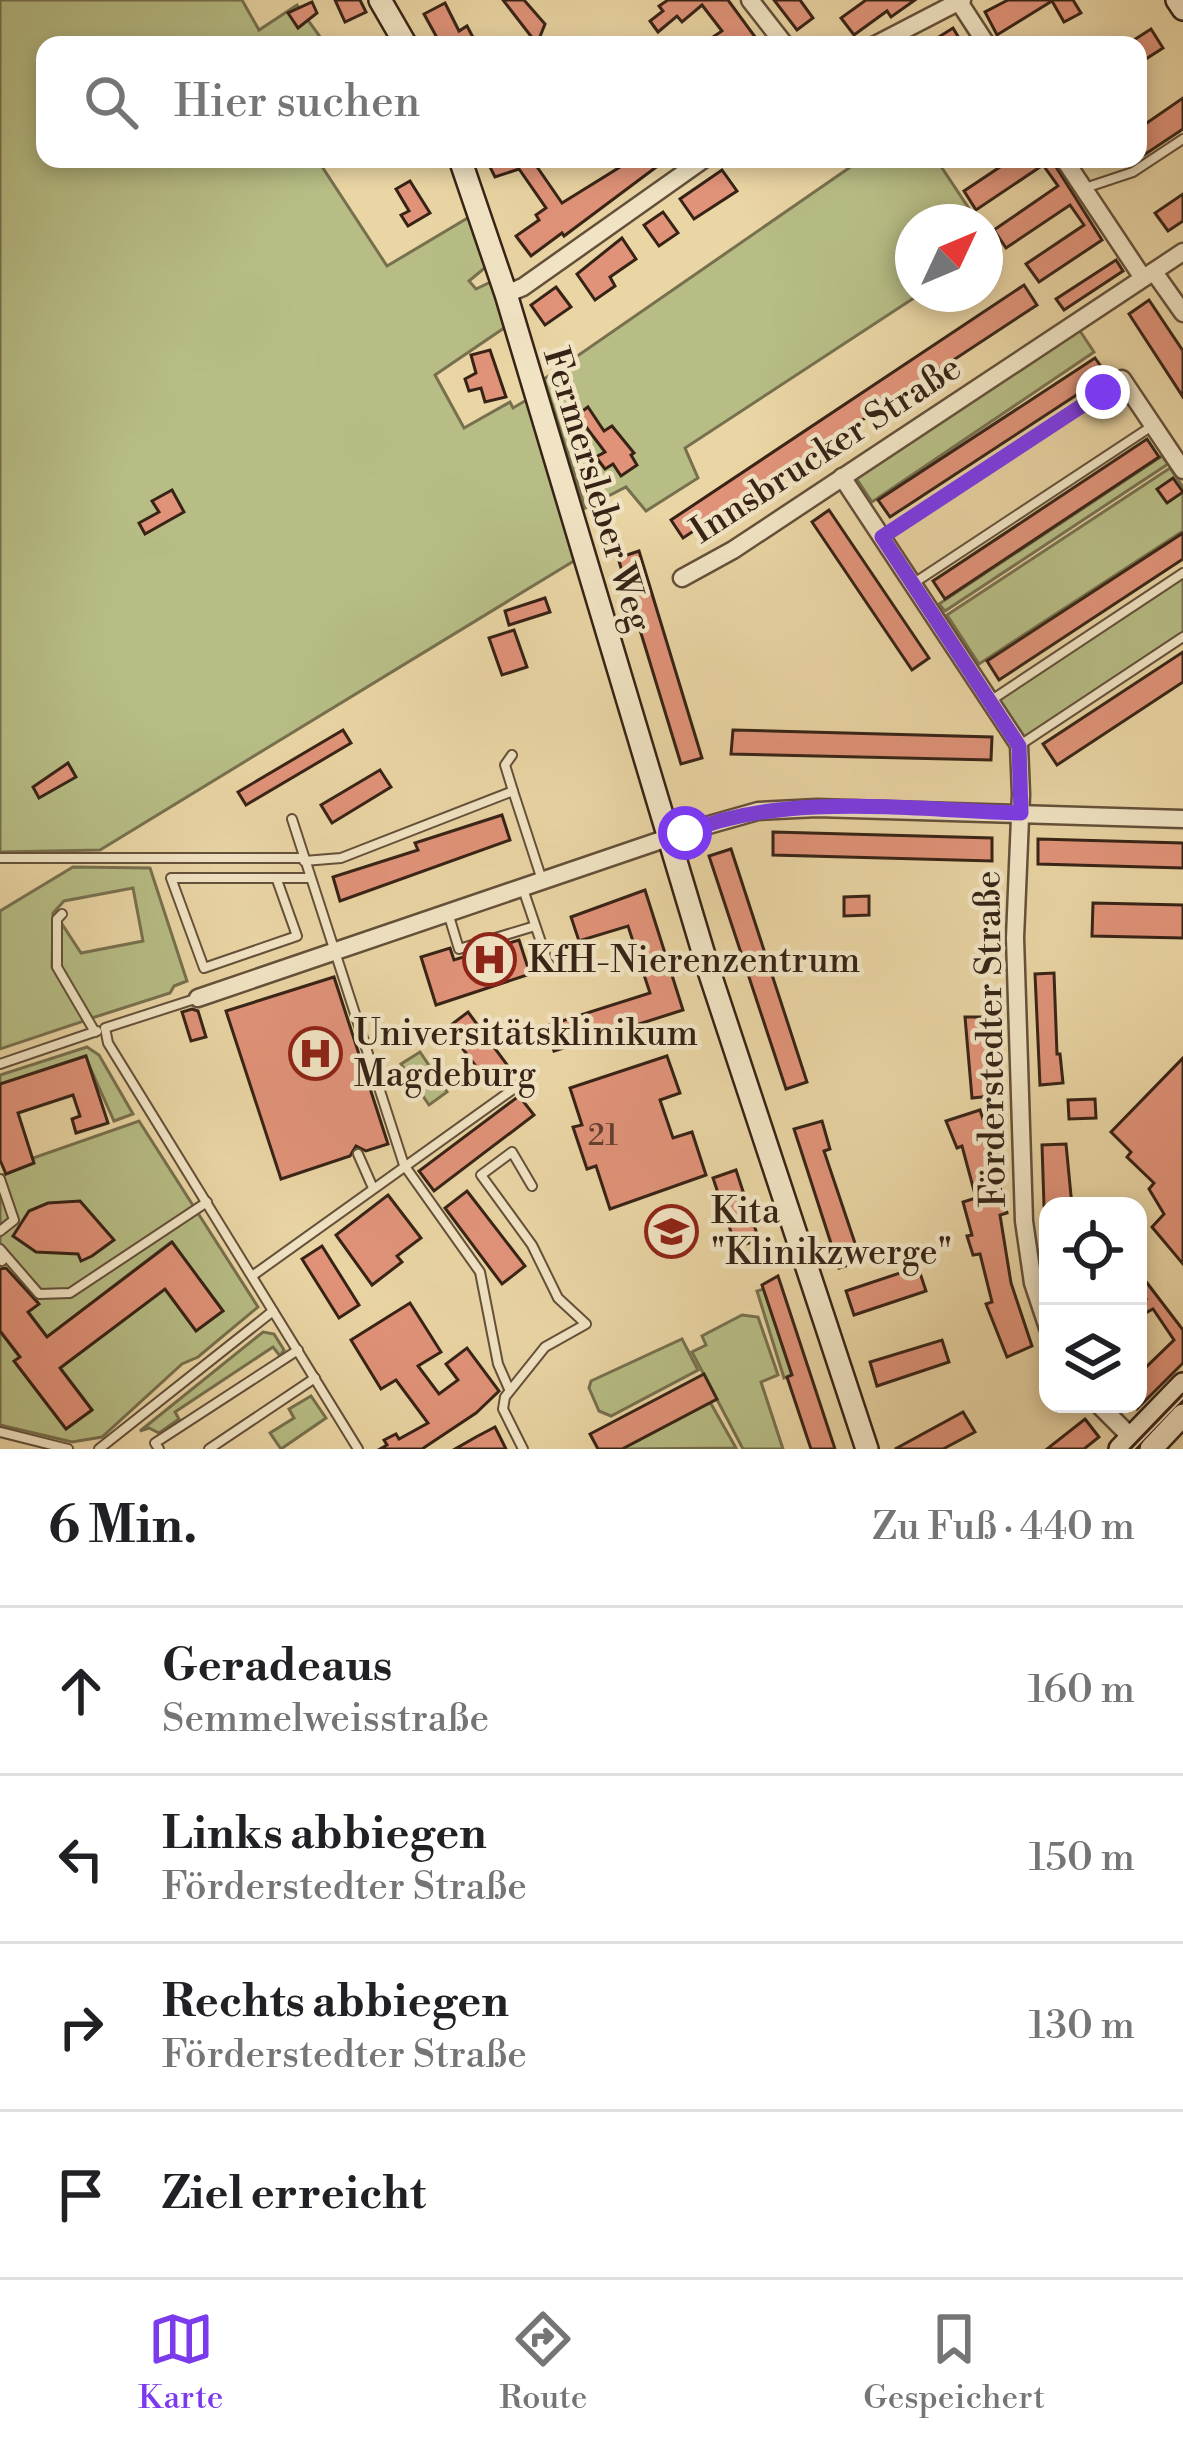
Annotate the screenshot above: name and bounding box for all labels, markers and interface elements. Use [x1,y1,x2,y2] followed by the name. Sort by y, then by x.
[36,36,1147,168] search box
[78,69,144,135] icon: search
[174,74,420,131] text: Hier suchen
[895,204,1003,312] north arrow
[532,342,661,637] street label: Fermersleber Weg
[683,346,970,554] street label: Innsbrucker Straße
[1076,365,1130,419] route end
[658,806,712,860] route start
[966,870,1017,1208] street label: Förderstedter Straße
[461,931,517,987] hospital icon: KfH-Nierenzentrum
[528,939,860,984] place label: KfH-Nierenzentrum
[354,1012,698,1098] place label: Universitätsklinikum Magdeburg
[287,1025,343,1081] hospital icon: Universitätsklinikum Magdeburg
[588,1117,618,1155] house number: 21
[711,1190,952,1276] place label: Kita "Klinikzwerge"
[1039,1197,1147,1413] map controls
[1039,1197,1147,1305] button: locate
[644,1203,700,1259] school or university icon: Kita "Klinikzwerge"
[1039,1305,1147,1413] button: layers
[48,1495,197,1559] text: 6 Min.
[872,1503,1135,1552] text: Zu Fuß · 440 m
[162,1638,392,1695] text: Geradeaus
[48,1658,114,1724] icon: ahead
[1028,1666,1135,1715] text: 160 m
[162,1695,489,1744] text: Semmelweisstraße
[162,1806,487,1863] text: Links abbiegen
[48,1826,114,1892] icon: left
[1029,1834,1135,1883] text: 150 m
[162,1863,527,1912] text: Förderstedter Straße
[162,1974,509,2031] text: Rechts abbiegen
[48,1994,114,2060] icon: right
[1029,2002,1135,2051] text: 130 m
[162,2031,527,2080] text: Förderstedter Straße
[48,2162,114,2228] icon: arrive
[162,2166,426,2223] text: Ziel erreicht
[138,2306,223,2419] tab: Karte
[499,2306,587,2419] tab: Route
[863,2306,1045,2419] tab: Gespeichert

